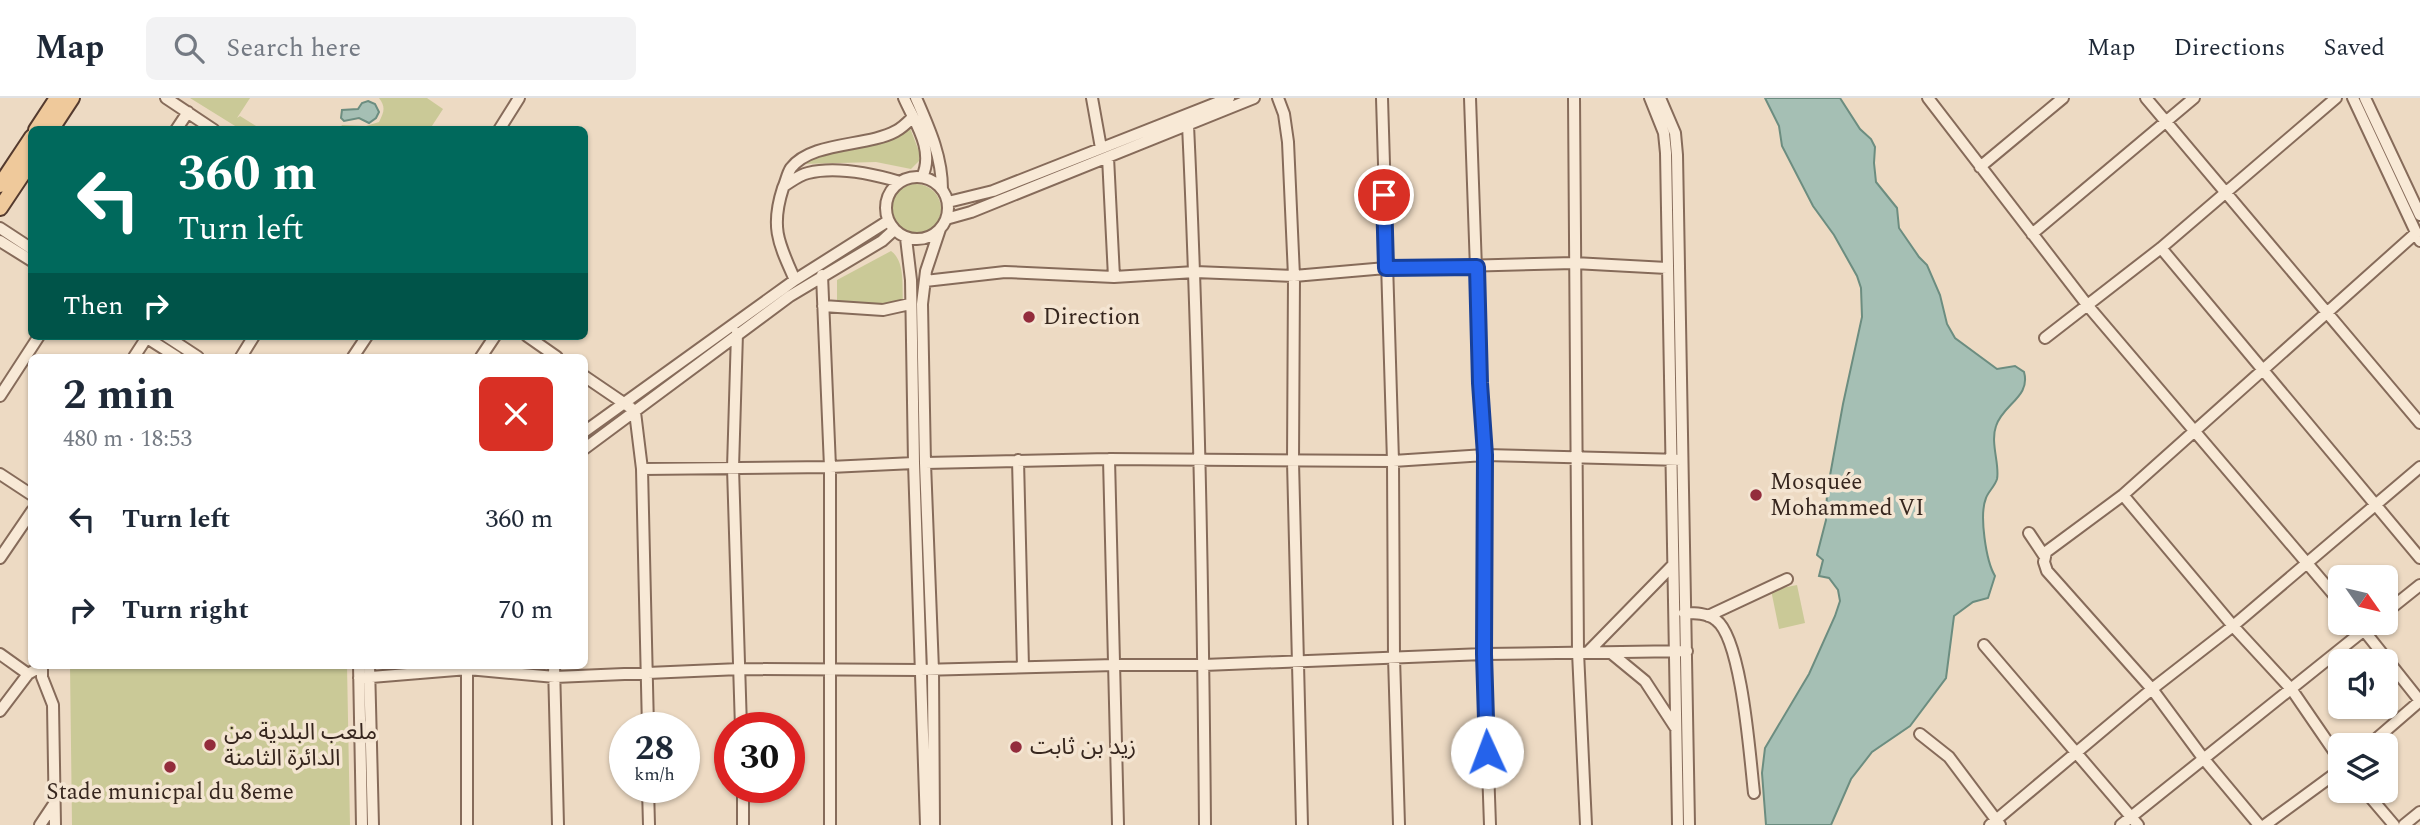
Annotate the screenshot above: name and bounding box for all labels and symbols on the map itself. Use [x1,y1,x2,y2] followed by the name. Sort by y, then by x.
[1354,165,1414,225] pin
[1043,300,1140,335] place label: Direction
[1021,309,1037,325] marker: Direction
[1770,465,1924,526] place label: Mosquée Mohammed VI
[1748,487,1764,503] marker: Mosquée Mohammed VI
[2328,565,2398,635] north arrow
[714,712,805,803] speed limit sign: 30
[224,715,377,776] place label: ملعب البلدية من الدائرة الثامنة
[1450,715,1524,789] position arrow
[1030,730,1136,765] place label: زيد بن ثابت
[202,737,218,753] marker: ملعب البلدية من الدائرة الثامنة
[1008,739,1024,755] marker: زيد بن ثابت
[162,759,178,775] marker: Stade municpal du 8eme
[46,775,294,810] place label: Stade municpal du 8eme

